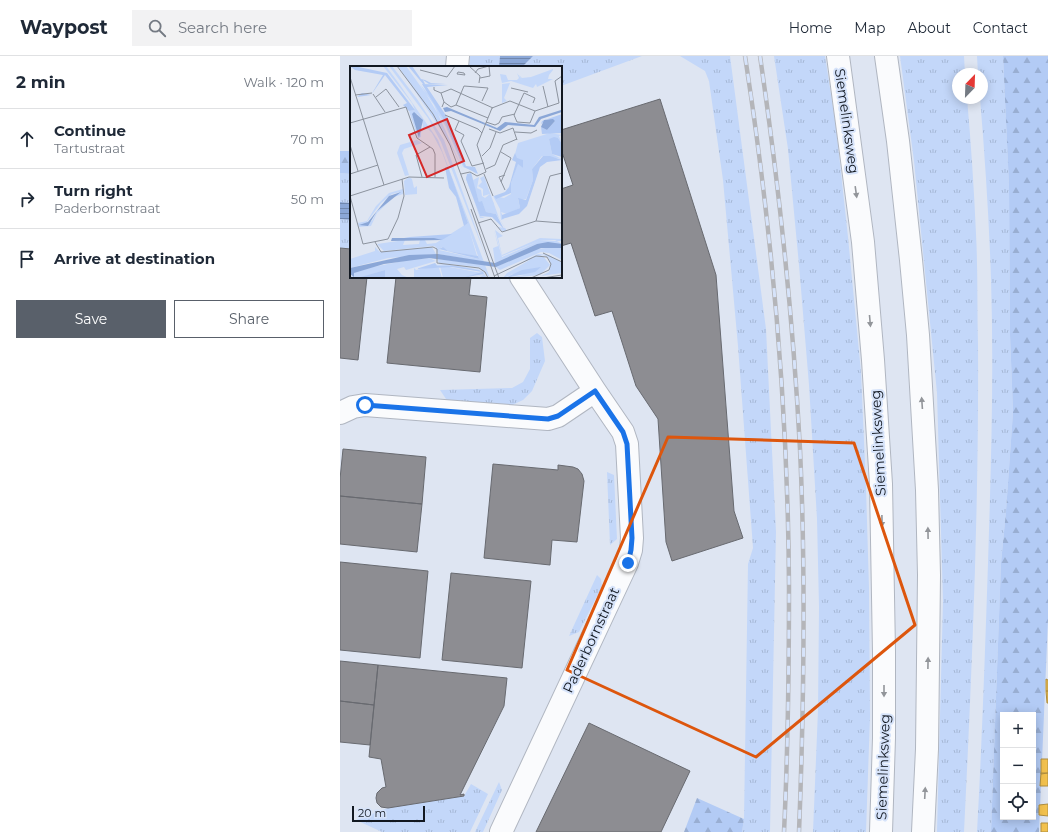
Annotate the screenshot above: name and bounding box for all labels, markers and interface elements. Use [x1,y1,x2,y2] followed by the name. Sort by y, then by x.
[132,10,412,46] search box
[20,16,108,39] text: Waypost
[146,17,168,39] icon: search
[178,18,267,37] text: Search here
[789,19,832,37] text: Home
[854,19,885,37] text: Map
[907,19,951,37] text: About
[973,19,1028,37] text: Contact
[350,66,562,278] inset map
[831,67,863,175] street label: Siemelinksweg
[952,68,988,104] north arrow
[16,72,66,92] text: 2 min
[243,74,324,90] text: Walk · 120 m
[54,121,126,140] text: Continue
[16,128,38,150] icon: ahead
[291,131,324,147] text: 70 m
[54,140,125,156] text: Tartustraat
[54,181,133,200] text: Turn right
[853,186,860,198] one-way arrow
[16,188,38,210] icon: right
[291,191,324,207] text: 50 m
[54,200,160,216] text: Paderbornstraat
[16,248,38,270] icon: arrive
[54,249,215,268] text: Arrive at destination
[16,300,166,338] button: Save
[174,300,324,338] button: Share
[867,315,873,327] one-way arrow
[866,390,890,496] street label: Siemelinksweg
[356,396,374,414] route start
[919,396,925,409] one-way arrow
[879,515,885,528] one-way arrow
[925,527,932,539] one-way arrow
[619,554,637,572] route end
[559,584,623,696] street label: Paderbornstraat
[925,656,931,669] one-way arrow
[881,685,887,698] one-way arrow
[1000,712,1036,820] map controls
[1000,712,1036,748] button: +
[872,714,894,820] street label: Siemelinksweg
[1000,748,1036,784] button: −
[1000,784,1036,820] button: locate
[922,787,929,799] one-way arrow
[352,804,425,823] scale bar
[358,806,386,820] text: 20 m

